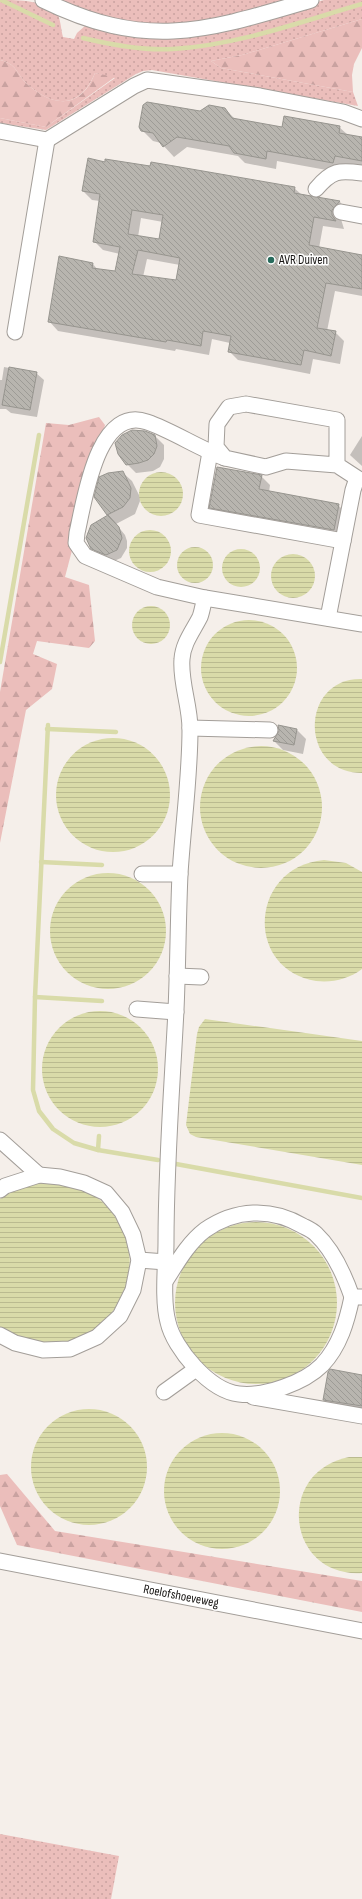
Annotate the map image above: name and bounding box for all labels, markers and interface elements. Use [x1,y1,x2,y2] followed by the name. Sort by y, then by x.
[278,252,328,268] place label: AVR Duiven
[266,255,276,265] marker: AVR Duiven
[142,1581,220,1611] street label: Roelofshoeveweg

